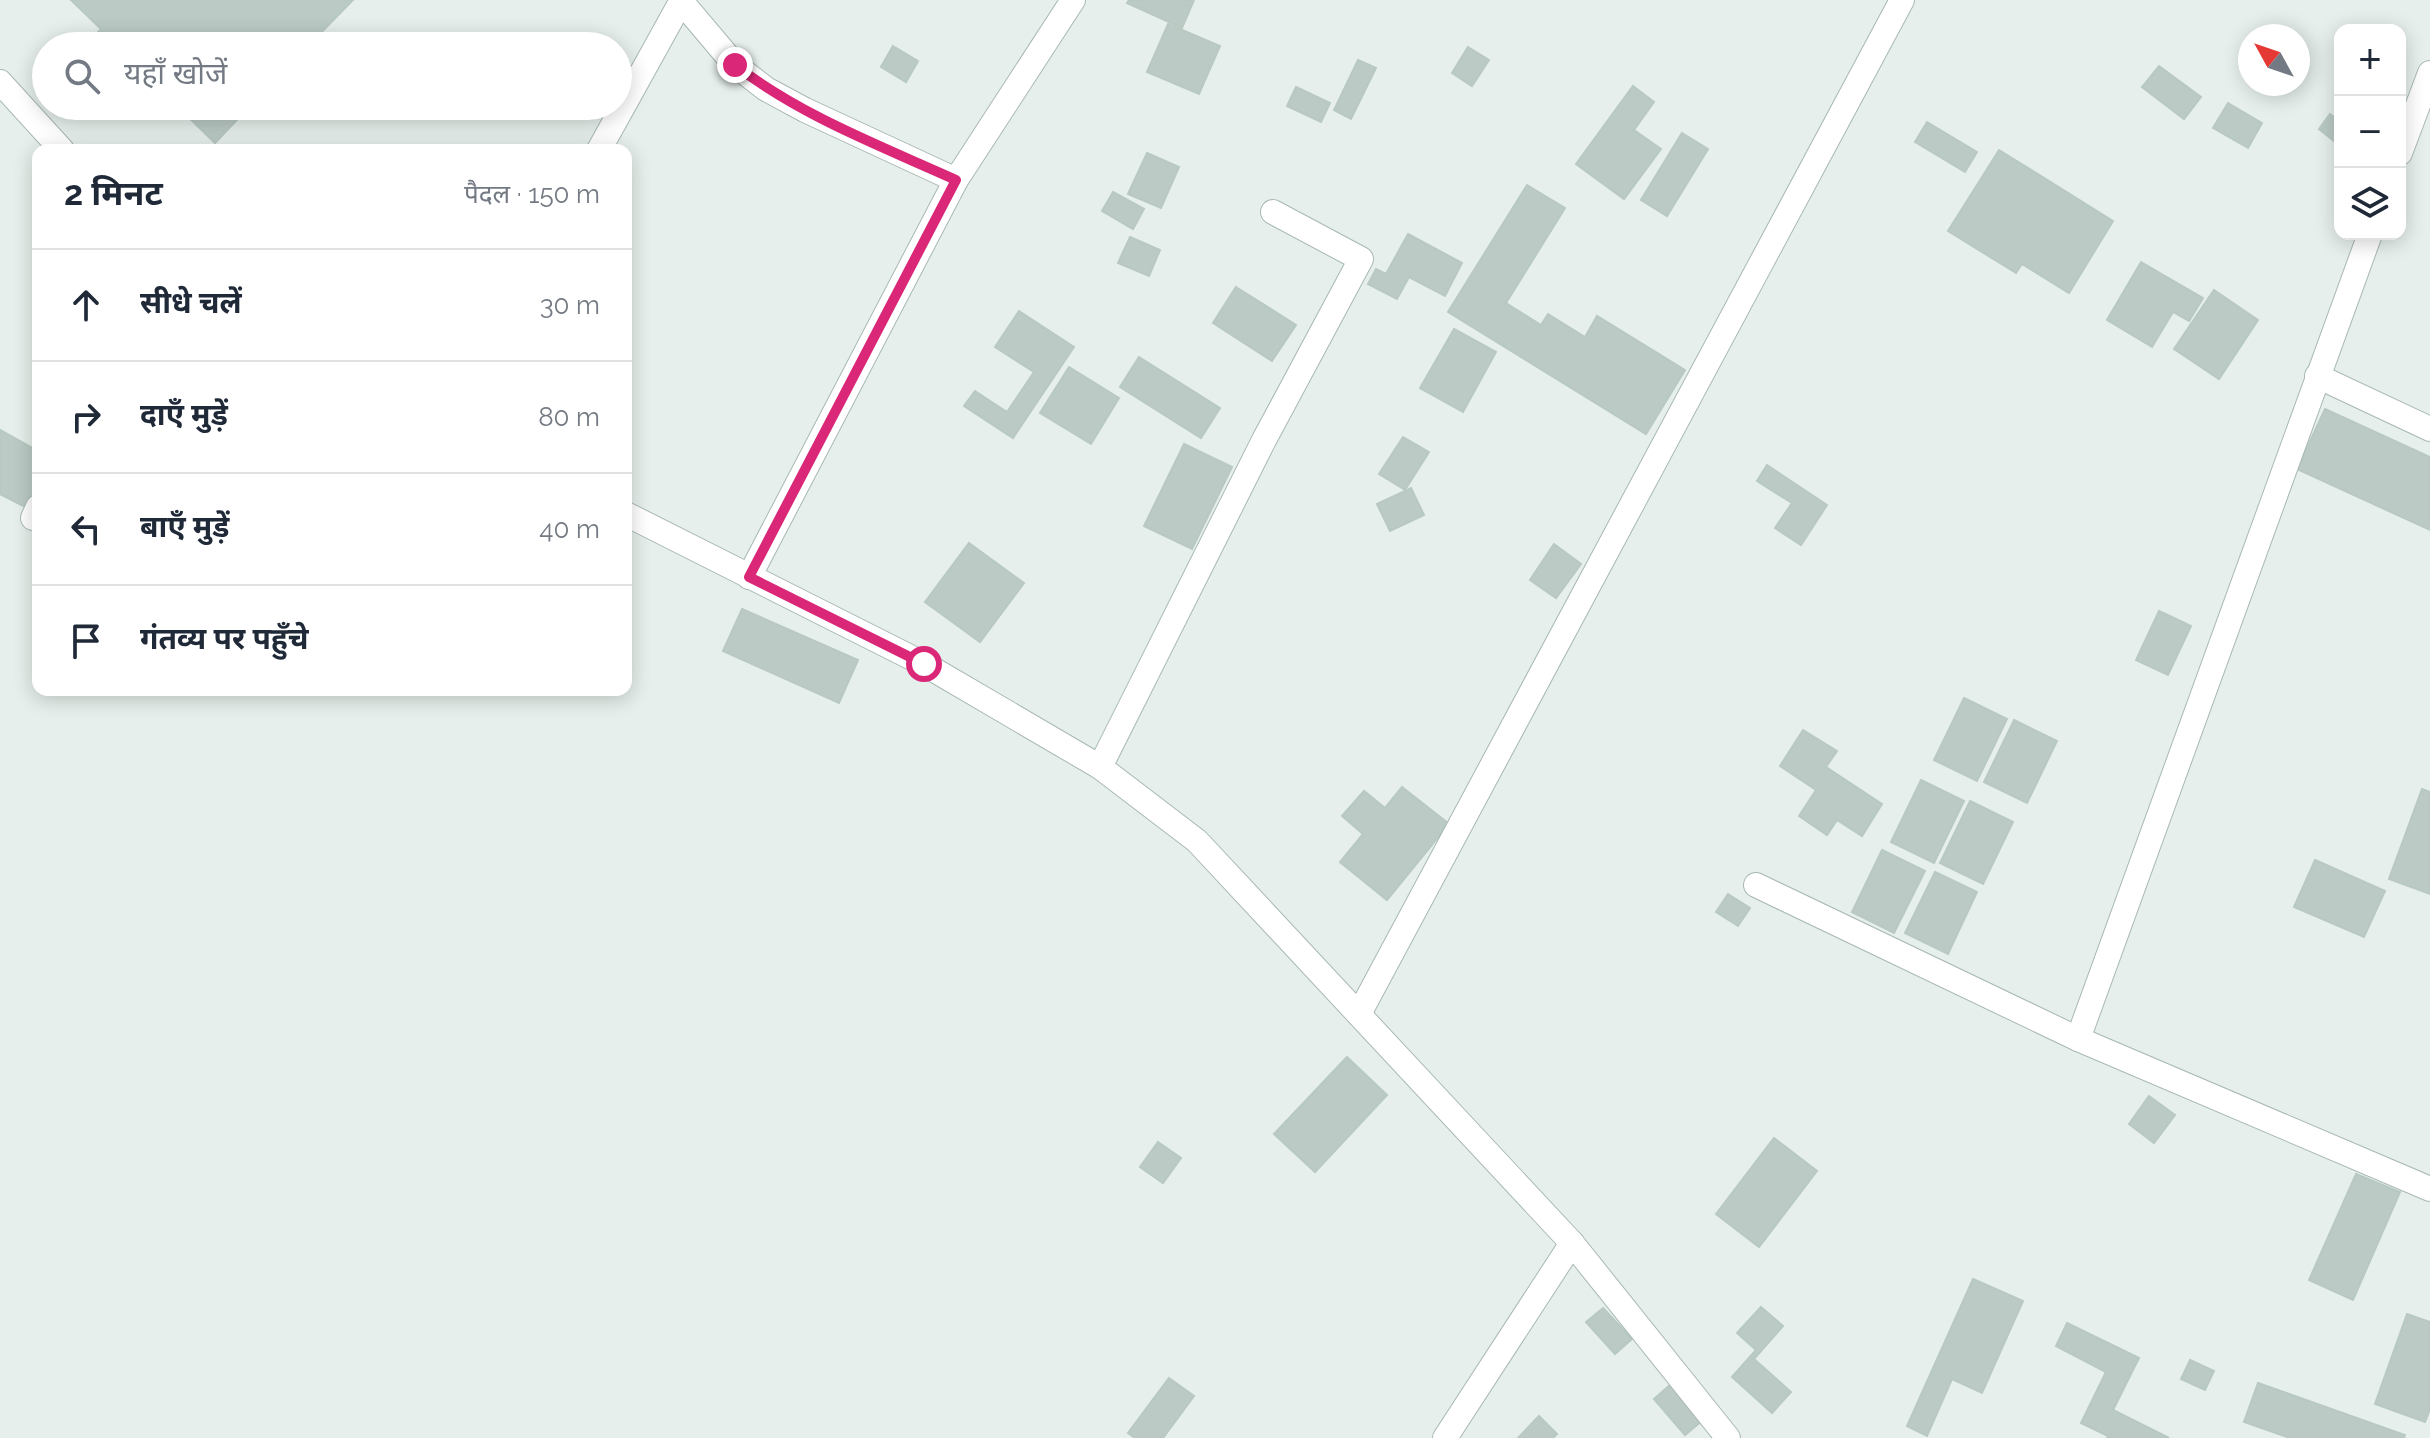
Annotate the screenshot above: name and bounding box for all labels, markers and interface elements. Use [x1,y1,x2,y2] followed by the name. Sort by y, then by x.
[2238,24,2310,96] north arrow
[2334,24,2406,240] map controls
[2334,24,2406,96] button: +
[32,32,632,120] search box
[717,47,753,83] route end
[60,54,104,98] icon: search
[124,56,227,91] text: यहाँ खोजें
[2334,96,2406,168] button: −
[2334,168,2406,240] button: layers
[64,173,163,213] text: 2 मिनट
[464,179,600,209] text: पैदल · 150 m
[64,283,108,327] icon: ahead
[140,285,242,320] text: सीधे चलें
[540,290,600,320] text: 30 m
[64,395,108,439] icon: right
[140,397,228,432] text: दाएँ मुड़ें
[538,402,600,432] text: 80 m
[64,507,108,551] icon: left
[140,509,229,544] text: बाएँ मुड़ें
[539,514,600,544] text: 40 m
[64,619,108,663] icon: arrive
[140,621,309,656] text: गंतव्य पर पहुँचे
[906,646,942,682] route start

